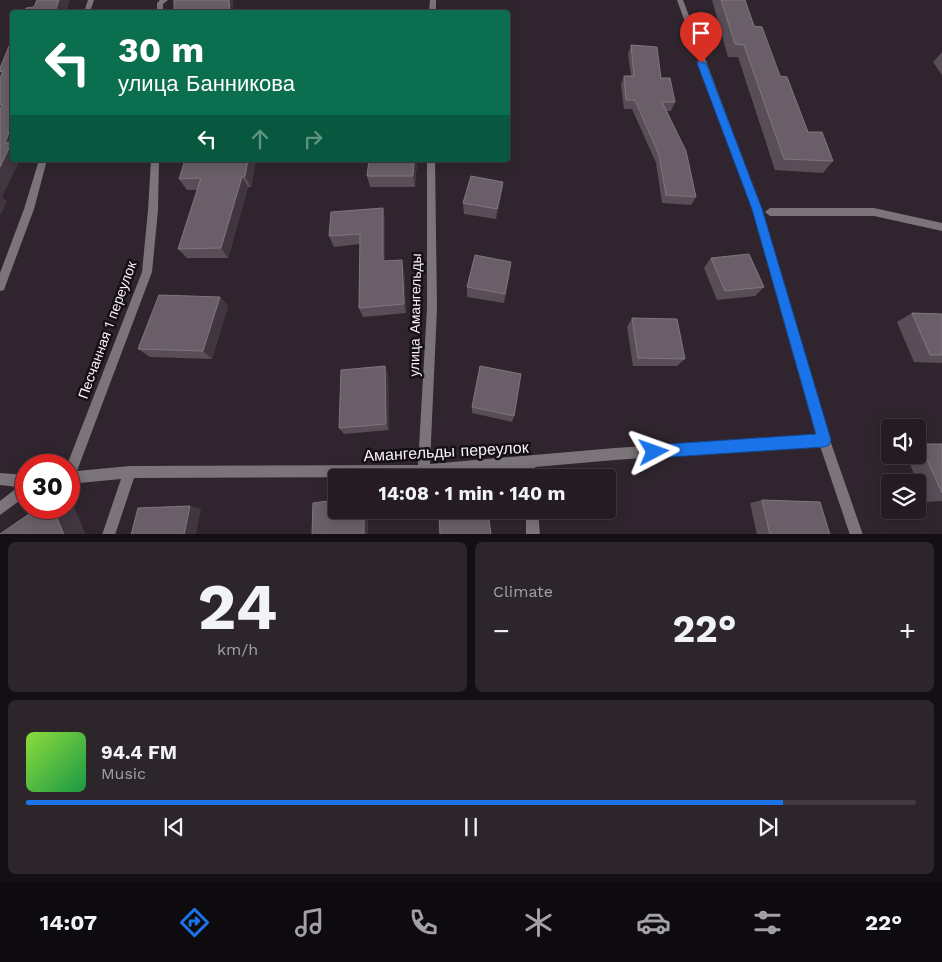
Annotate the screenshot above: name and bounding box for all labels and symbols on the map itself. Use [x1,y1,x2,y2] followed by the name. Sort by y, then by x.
[680,12,722,63] pin
[406,253,424,377] street label: улица Амангельды
[75,258,140,401] street label: Песчанная 1 переулок
[627,425,679,477] position arrow
[363,438,530,465] street label: Амангельды переулок
[15,454,80,519] speed limit sign: 30

